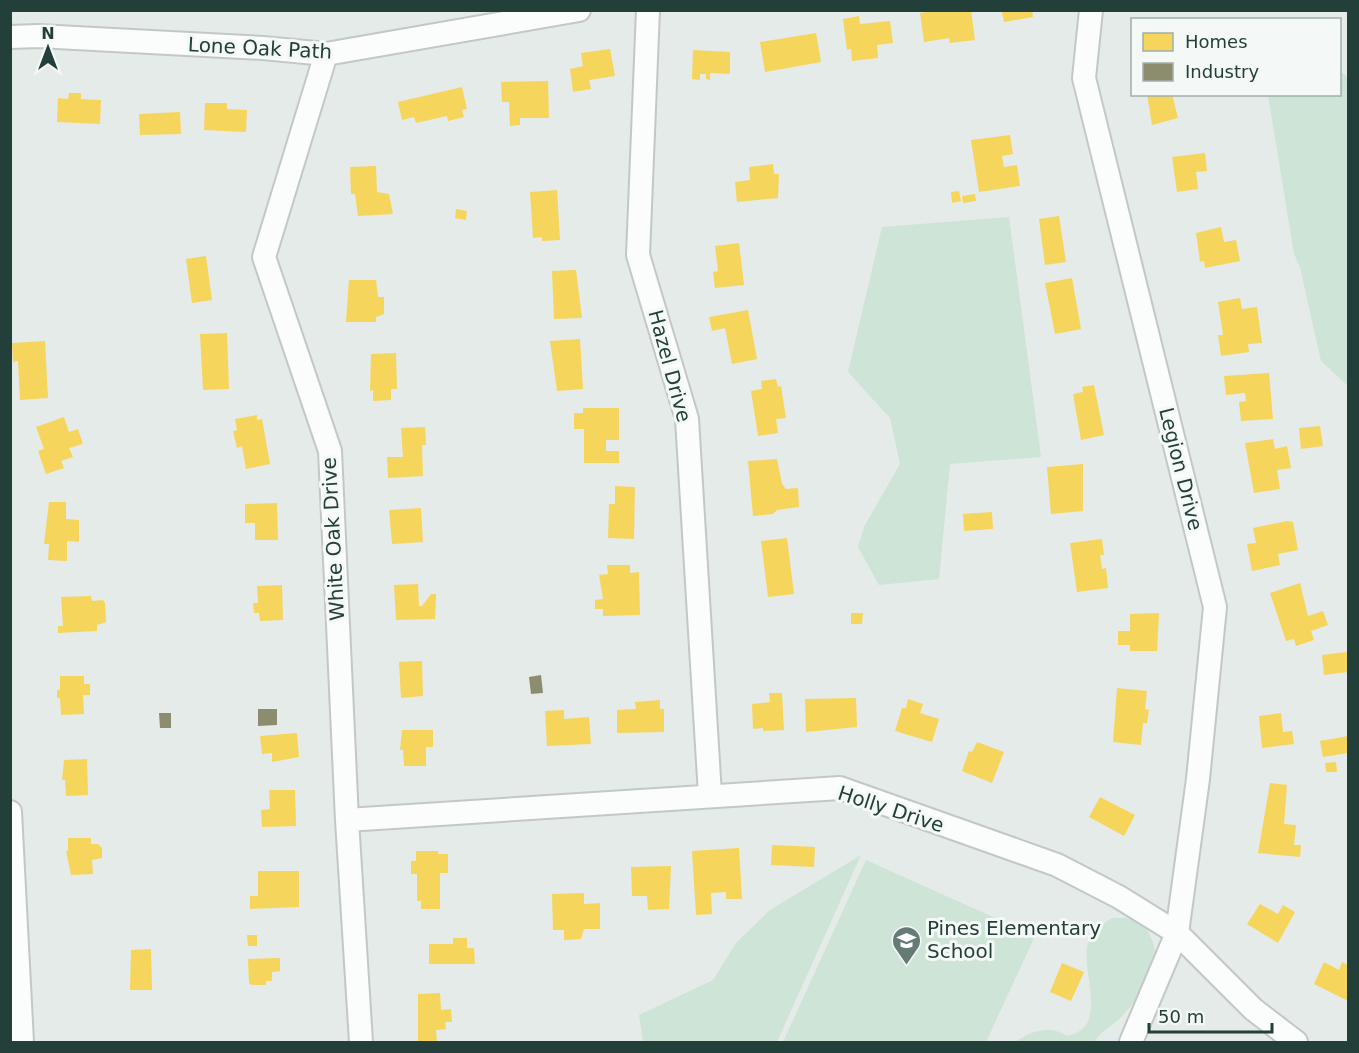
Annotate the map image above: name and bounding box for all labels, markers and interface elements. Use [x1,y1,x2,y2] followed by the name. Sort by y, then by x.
[18,18,78,78] north arrow
[1131,18,1341,96] legend
[41,24,55,43] text: N
[1185,31,1248,52] text: Homes
[187,32,333,64] street label: Lone Oak Path
[1185,61,1259,82] text: Industry
[643,307,697,425] street label: Hazel Drive
[1154,405,1208,533] street label: Legion Drive
[317,457,349,621] street label: White Oak Drive
[835,781,947,837] street label: Holly Drive
[927,916,1101,963] place label: Pines Elementary School
[890,924,922,966] school or university icon: Pines Elementary School
[1149,996,1272,1034] scale bar
[1158,1006,1204,1027] text: 50 m

